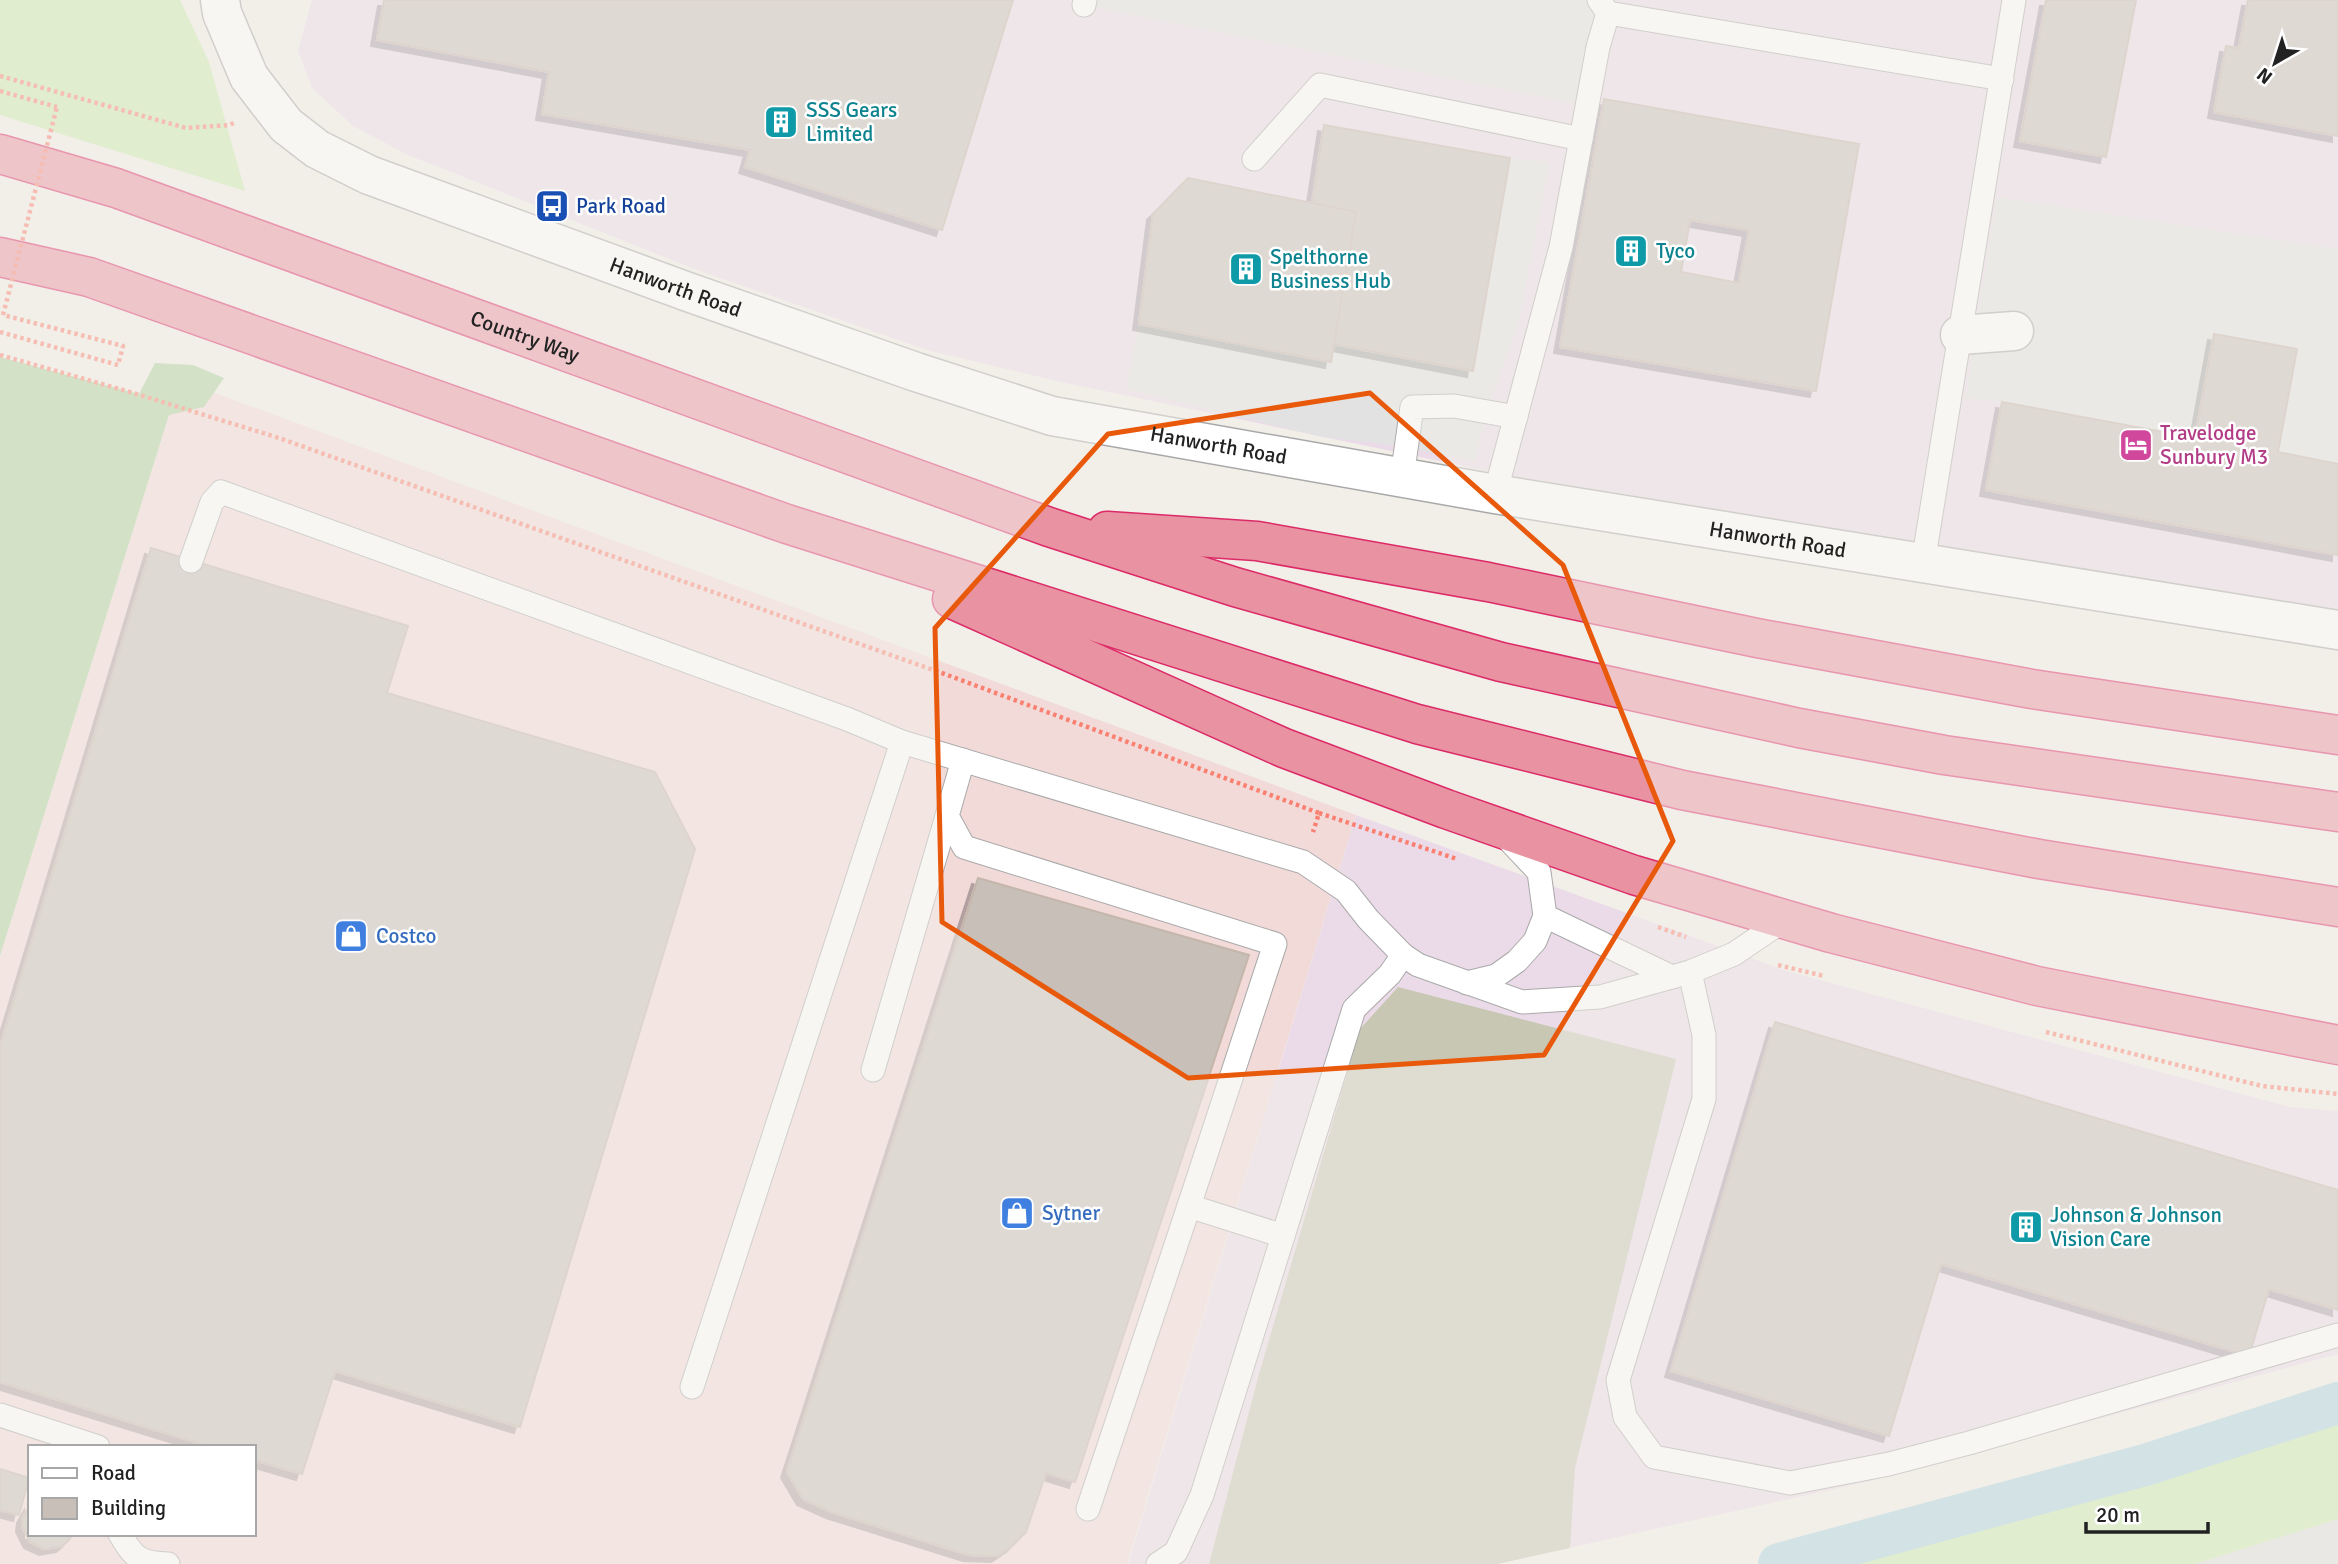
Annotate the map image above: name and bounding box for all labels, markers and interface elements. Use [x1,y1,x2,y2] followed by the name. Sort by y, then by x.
[2240,28,2310,98] north arrow
[2252,62,2278,89] text: N
[806,97,897,147] place label: SSS Gears Limited
[762,103,800,141] building icon: SSS Gears Limited
[533,187,571,225] bus stop icon: Park Road
[576,193,666,219] place label: Park Road
[1612,232,1650,270] building icon: Tyco
[1656,238,1695,264] place label: Tyco
[1270,244,1391,294] place label: Spelthorne Business Hub
[1227,250,1265,288] building icon: Spelthorne Business Hub
[606,251,745,323] street label: Hanworth Road
[467,305,583,368] street label: Country Way
[2160,420,2268,470] place label: Travelodge Sunbury M3
[1148,421,1289,470] street label: Hanworth Road
[2117,426,2155,464] hotel icon: Travelodge Sunbury M3
[1707,516,1848,563] street label: Hanworth Road
[332,917,370,955] shop icon: Costco
[376,923,437,949] place label: Costco
[998,1194,1036,1232] shop icon: Sytner
[1042,1200,1101,1226] place label: Sytner
[2050,1202,2222,1252] place label: Johnson & Johnson Vision Care
[2007,1208,2045,1246] building icon: Johnson & Johnson Vision Care
[28,1445,256,1536] legend
[91,1460,136,1486] text: Road
[2086,1490,2208,1534] scale bar
[91,1495,166,1521] text: Building
[2096,1502,2140,1528] text: 20 m

